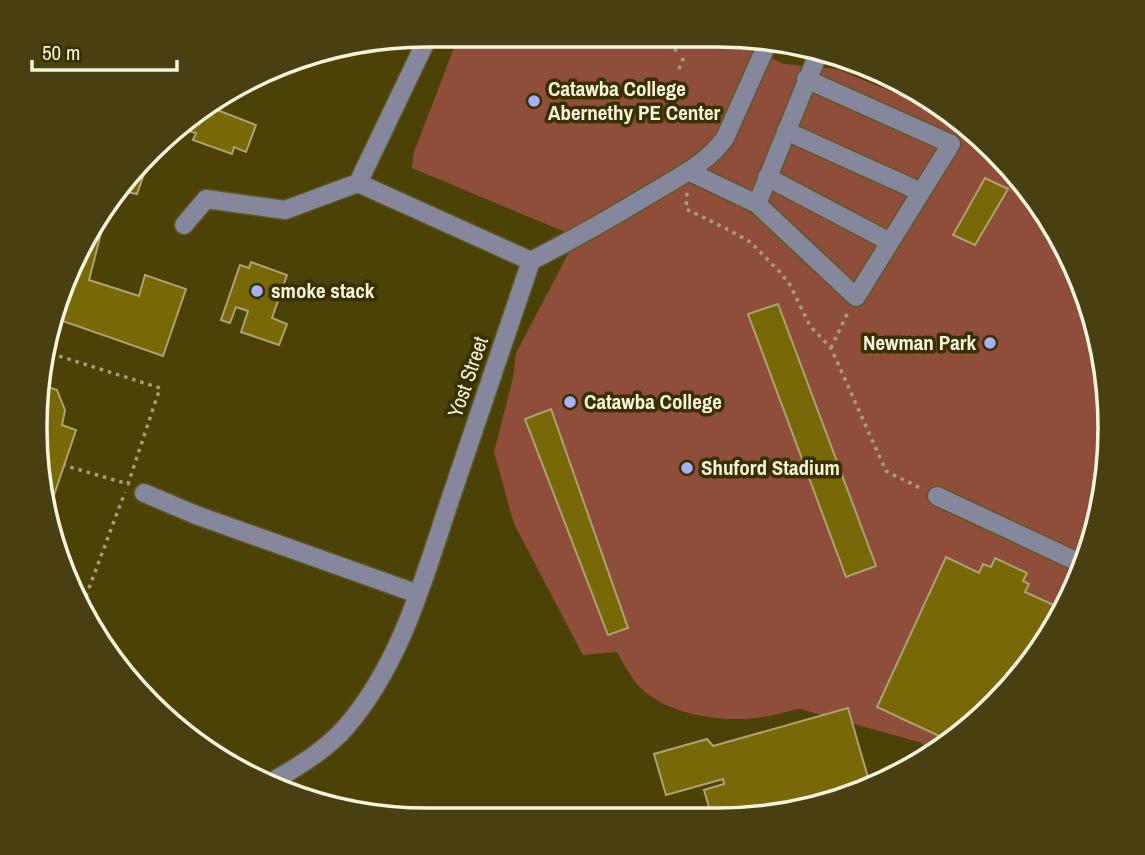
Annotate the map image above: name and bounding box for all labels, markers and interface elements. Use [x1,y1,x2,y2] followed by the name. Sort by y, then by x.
[32,28,177,72] scale bar
[42,38,80,67] text: 50 m
[548,74,721,127] place label: Catawba College Abernethy PE Center
[526,93,542,109] marker: Catawba College Abernethy PE Center
[271,276,375,305] place label: smoke stack
[249,283,265,299] marker: smoke stack
[863,328,976,357] place label: Newman Park
[440,332,495,421] street label: Yost Street
[982,335,998,351] marker: Newman Park
[584,387,722,416] place label: Catawba College
[562,394,578,410] marker: Catawba College
[701,453,840,482] place label: Shuford Stadium
[679,460,695,476] marker: Shuford Stadium

